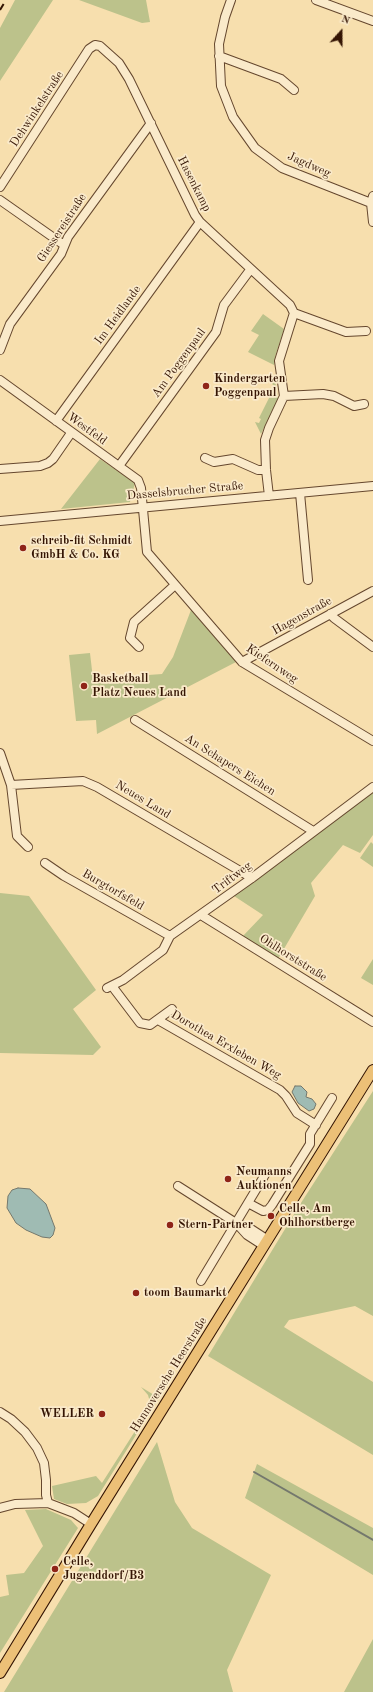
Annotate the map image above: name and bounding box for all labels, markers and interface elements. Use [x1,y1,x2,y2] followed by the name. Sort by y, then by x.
[321,12,361,52] north arrow
[340,14,351,27] text: N
[7,68,67,150] street label: Dehwinkelstraße
[285,149,333,181] street label: Jagdweg
[174,154,214,214] street label: Hasenkamp
[34,191,90,265] street label: Giessereistraße
[92,283,144,347] street label: Im Heidlande
[149,325,209,401] street label: Am Poggenpaul
[214,372,285,400] place label: Kindergarten Poggenpaul
[201,381,211,391] marker: Kindergarten Poggenpaul
[64,410,110,448] street label: Westfeld
[126,479,244,503] street label: Dasselsbrucher Straße
[31,534,132,562] place label: schreib-fit Schmidt GmbH & Co. KG
[18,543,28,553] marker: schreib-fit Schmidt GmbH & Co. KG
[270,594,334,638] street label: Hagenstraße
[243,641,301,687] street label: Kiefernweg
[92,672,186,700] place label: Basketball Platz Neues Land
[79,681,89,691] marker: Basketball Platz Neues Land
[182,731,278,799] street label: An Schapers Eichen
[113,778,173,822] street label: Neues Land
[209,859,255,897] street label: Triftweg
[79,866,147,914] street label: Burgtorfsfeld
[257,931,329,985] street label: Ohlhorststraße
[168,1007,284,1083] street label: Dorothea Erxleben Weg
[236,1165,292,1193] place label: Neumanns Auktionen
[223,1174,233,1184] marker: Neumanns Auktionen
[279,1202,355,1230] place label: Celle, Am Ohlhorstberge
[266,1211,276,1221] marker: Celle, Am Ohlhorstberge
[178,1218,253,1232] place label: Stern-Partner
[165,1220,175,1230] marker: Stern-Partner
[144,1286,227,1300] place label: toom Baumarkt
[131,1288,141,1298] marker: toom Baumarkt
[128,1315,210,1435] street label: Hannoversche Heerstraße
[40,1407,94,1421] place label: WELLER
[97,1409,107,1419] marker: WELLER
[63,1555,144,1583] place label: Celle, Jugenddorf/B3
[50,1564,60,1574] marker: Celle, Jugenddorf/B3

